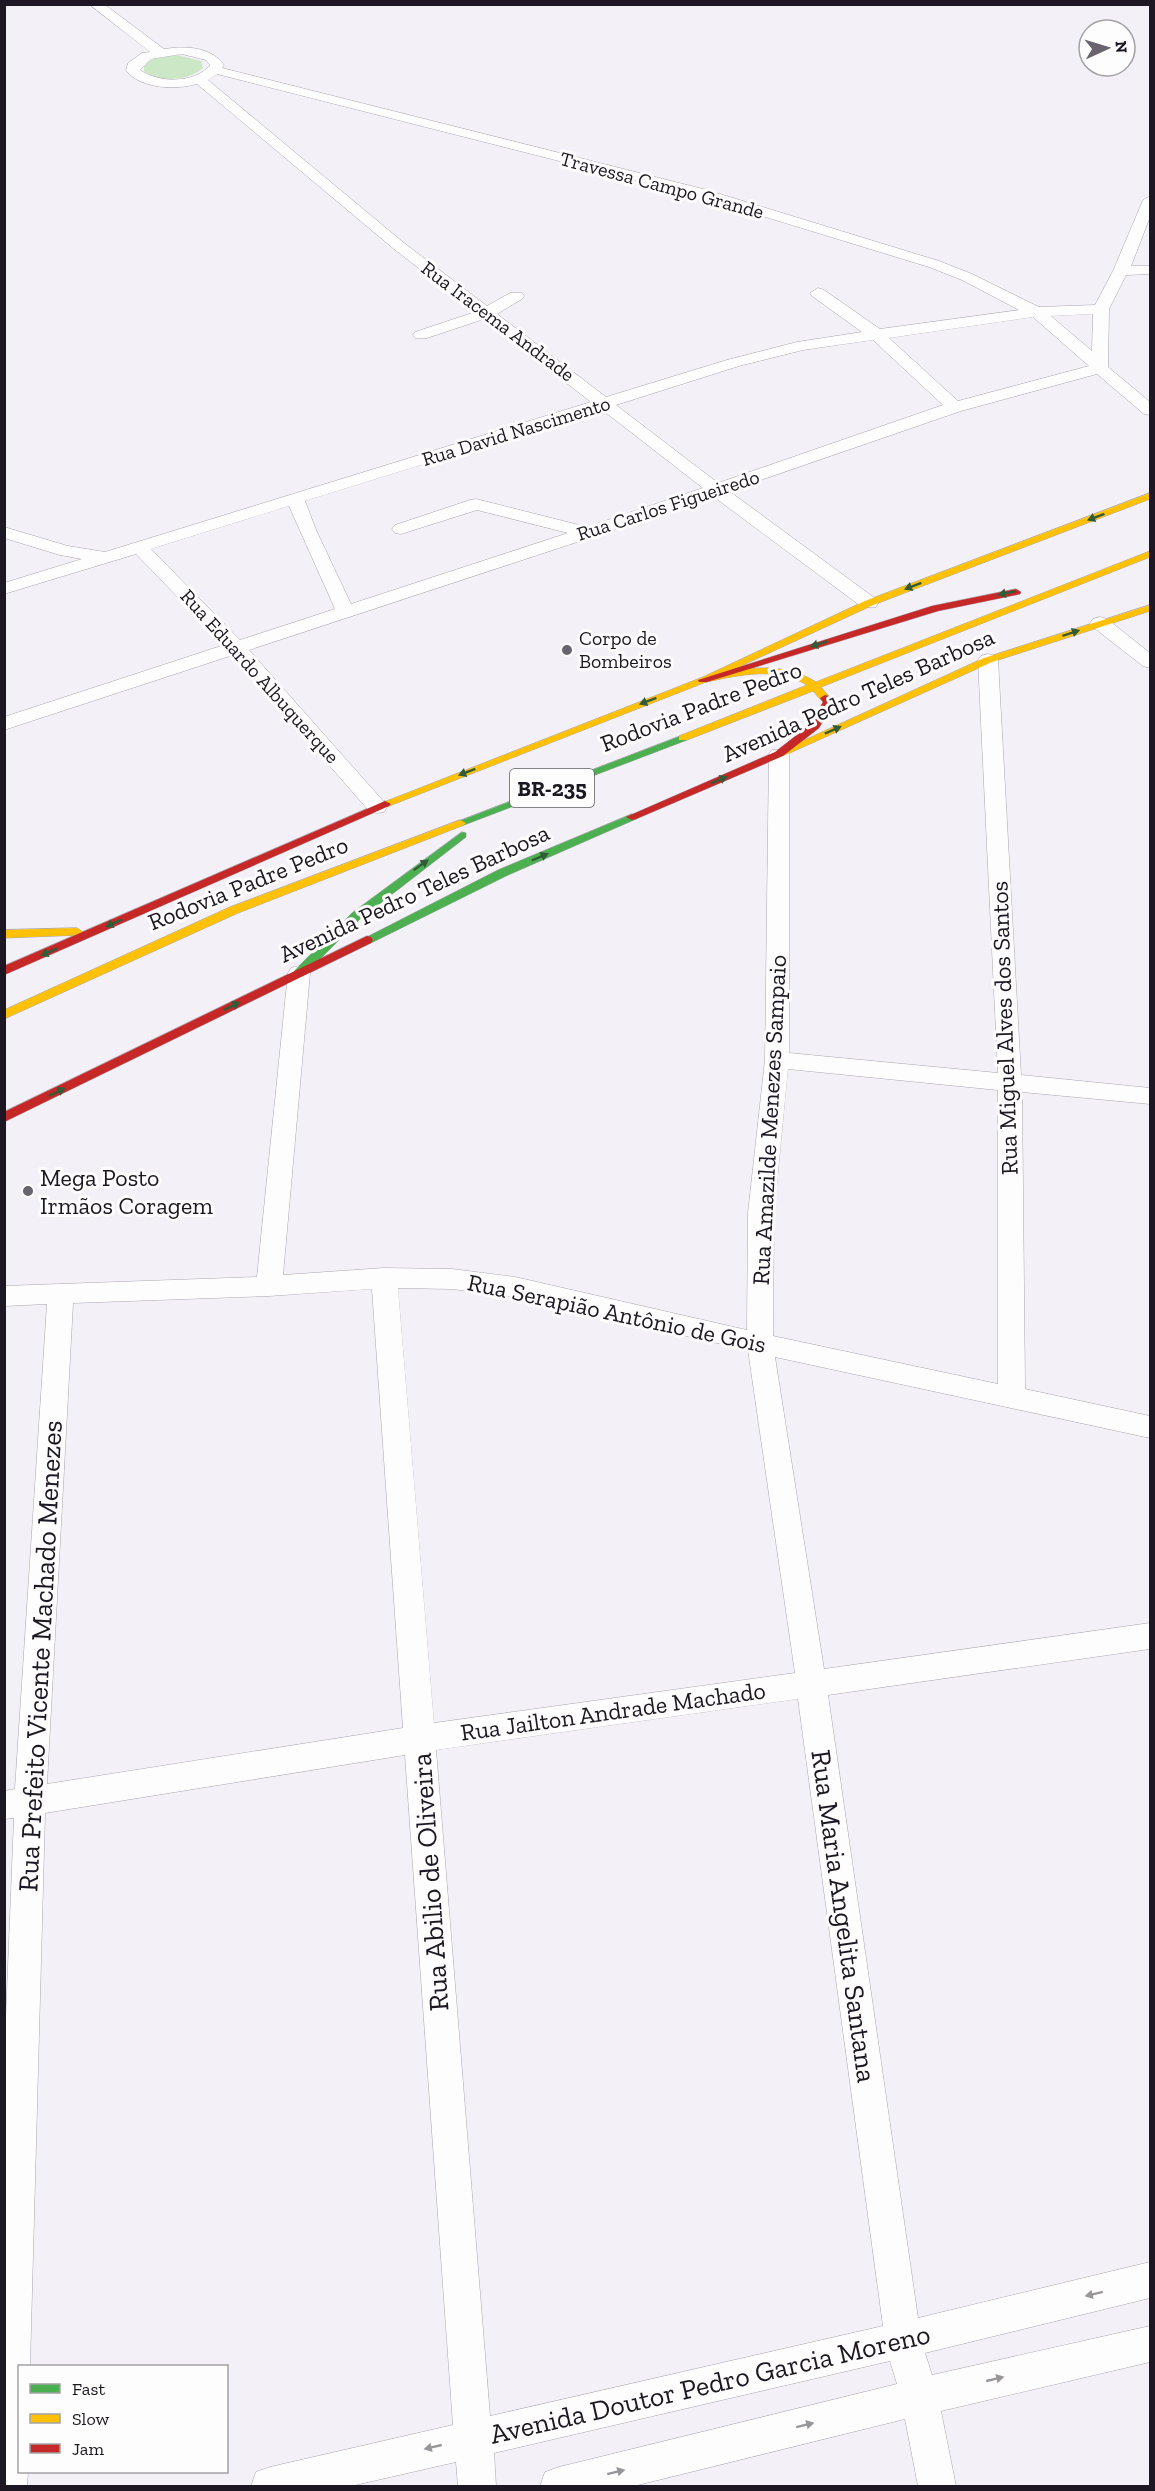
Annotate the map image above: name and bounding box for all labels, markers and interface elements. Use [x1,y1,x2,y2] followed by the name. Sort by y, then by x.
[1077,18,1137,78] north arrow
[1112,40,1131,54] text: N
[557,146,767,224] street label: Travessa Campo Grande
[417,256,579,386] street label: Rua Iracema Andrade
[419,391,613,471] street label: Rua David Nascimento
[574,464,762,546] street label: Rua Carlos Figueiredo
[1087,513,1105,523] one-way arrow
[904,582,922,592] one-way arrow
[175,584,345,768] street label: Rua Eduardo Albuquerque
[998,589,1017,598] one-way arrow
[717,622,999,768] street label: Avenida Pedro Teles Barbosa
[579,626,672,673] place label: Corpo de Bombeiros
[1062,628,1080,637] one-way arrow
[810,640,828,649] one-way arrow
[560,643,574,657] marker: Corpo de Bombeiros
[596,654,806,758] street label: Rodovia Padre Pedro
[639,696,657,706] one-way arrow
[824,725,842,735] one-way arrow
[457,767,475,777] one-way arrow
[510,769,594,807] road number: BR-235
[710,775,728,784] one-way arrow
[274,817,554,968] street label: Avenida Pedro Teles Barbosa
[144,830,352,936] street label: Rodovia Padre Pedro
[531,852,549,862] one-way arrow
[413,860,429,871] one-way arrow
[984,880,1024,1176] street label: Rua Miguel Alves dos Santos
[104,918,122,928] one-way arrow
[40,947,58,957] one-way arrow
[746,954,792,1286] street label: Rua Amazilde Menezes Sampaio
[223,1001,240,1010] one-way arrow
[49,1087,66,1097] one-way arrow
[40,1163,213,1220] place label: Mega Posto Irmãos Coragem
[21,1184,35,1198] marker: Mega Posto Irmãos Coragem
[465,1267,769,1359] street label: Rua Serapião Antônio de Gois
[11,1419,69,1893] street label: Rua Prefeito Vicente Machado Menezes
[459,1675,767,1747] street label: Rua Jailton Andrade Machado
[804,1748,884,2085] street label: Rua Maria Angelita Santana
[404,1751,455,2012] street label: Rua Abilio de Oliveira
[1084,2290,1103,2300] one-way arrow
[487,2317,933,2451] street label: Avenida Doutor Pedro Garcia Moreno
[18,2365,228,2473] legend
[986,2374,1004,2384] one-way arrow
[72,2378,105,2400] text: Fast
[72,2408,109,2430] text: Slow
[796,2419,815,2429] one-way arrow
[72,2438,104,2460] text: Jam
[424,2443,442,2453] one-way arrow
[607,2467,625,2477] one-way arrow

